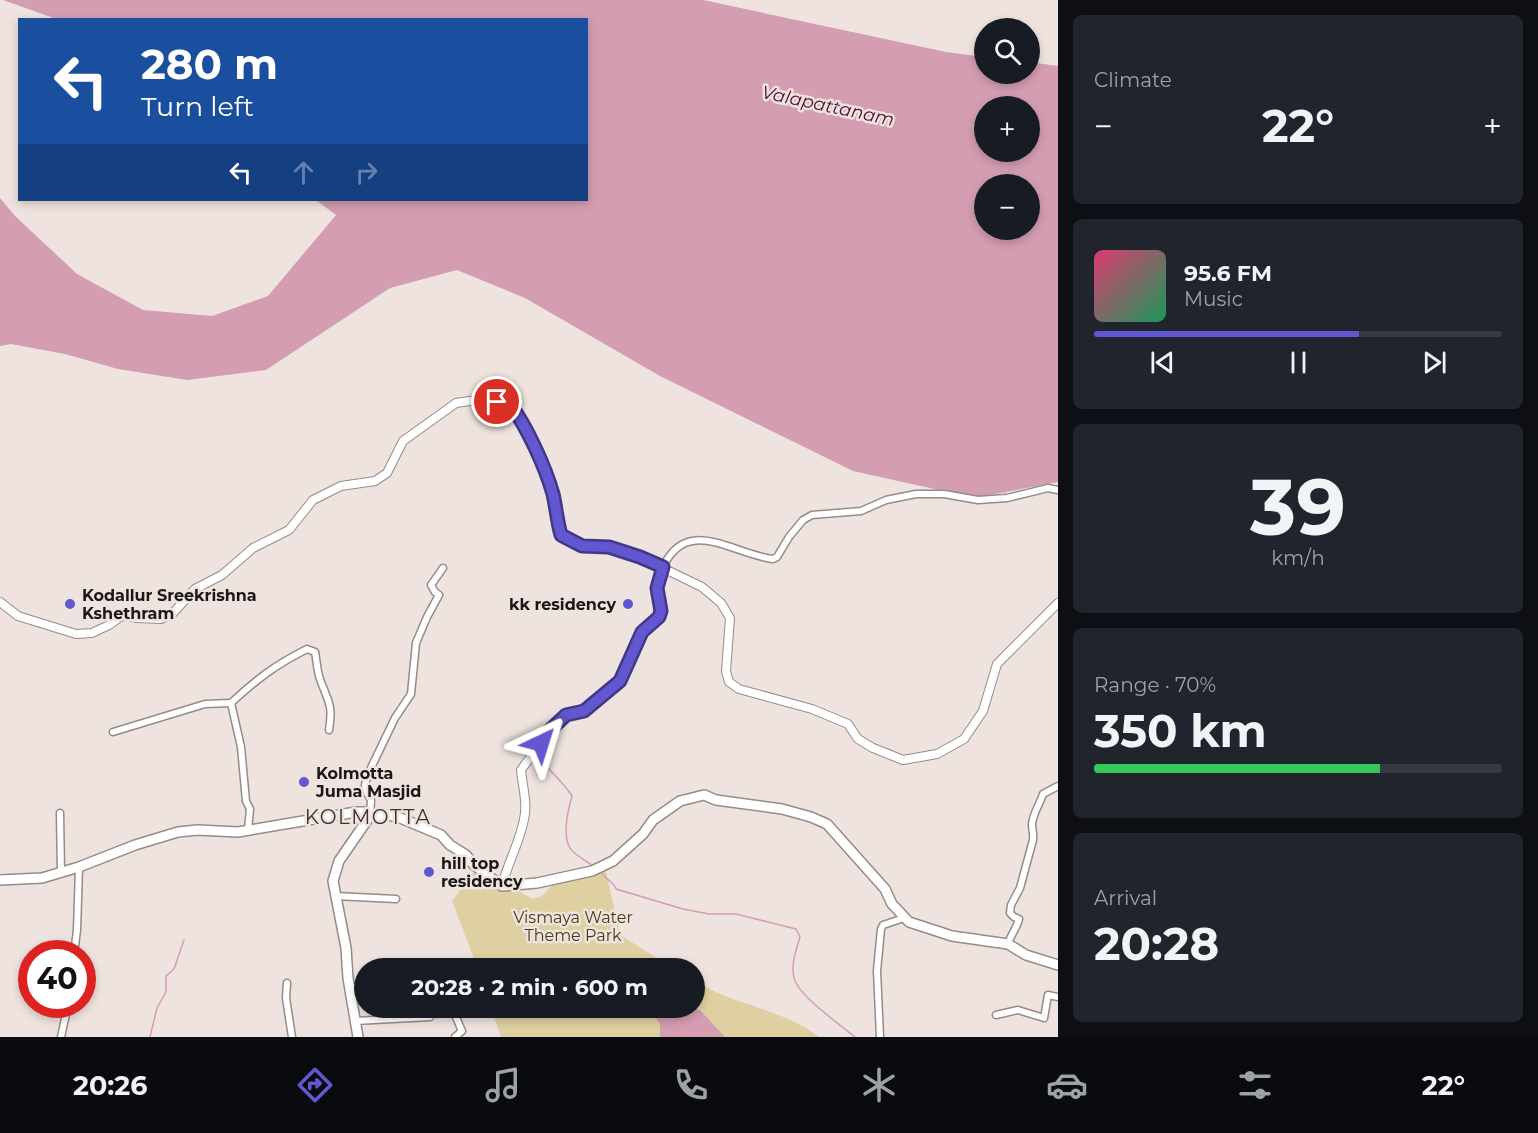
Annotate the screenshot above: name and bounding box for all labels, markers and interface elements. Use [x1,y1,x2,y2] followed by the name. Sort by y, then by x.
[974,18,1040,240] map controls
[974,18,1040,84] button: search
[141,38,278,90] text: 280 m
[42,42,120,120] icon: left
[1094,68,1172,92] text: Climate
[760,81,896,131] water label: Valapattanam
[141,90,254,123] text: Turn left
[974,96,1040,162] button: +
[1262,98,1334,153] text: 22°
[1094,106,1113,146] text: −
[1483,106,1502,146] text: +
[224,156,257,189] icon: left
[287,156,320,189] icon: ahead
[350,156,383,189] icon: right
[974,174,1040,240] button: −
[1184,260,1272,287] text: 95.6 FM
[1184,287,1243,311] text: Music
[1146,346,1179,379] icon: previous
[1282,346,1315,379] icon: pause
[1418,346,1451,379] icon: next
[471,376,522,427] pin
[480,385,513,418] icon: arrive
[1250,459,1346,555] text: 39
[1271,546,1325,570] text: km/h
[82,586,257,623] place label: Kodallur Sreekrishna Kshethram
[509,595,616,614] place label: kk residency
[63,597,77,611] marker: Kodallur Sreekrishna Kshethram
[621,597,635,611] marker: kk residency
[1094,673,1216,697] text: Range · 70%
[1094,703,1267,758] text: 350 km
[509,711,573,775] position arrow
[315,764,421,801] place label: Kolmotta Juma Masjid
[297,775,311,789] marker: Kolmotta Juma Masjid
[305,805,431,829] district label: KOLMOTTA
[441,854,523,891] place label: hill top residency
[422,865,436,879] marker: hill top residency
[1094,886,1157,910] text: Arrival
[513,908,633,945] park label: Vismaya Water Theme Park
[1094,916,1219,971] text: 20:28
[18,940,96,1018] speed limit sign: 40
[411,974,648,1001] text: 20:28 · 2 min · 600 m
[294,1064,336,1106] icon: directions
[482,1064,524,1106] icon: music
[670,1064,712,1106] icon: phone
[858,1064,900,1106] icon: climate
[1046,1064,1088,1106] icon: car
[1234,1064,1276,1106] icon: filters
[73,1069,147,1102] text: 20:26
[1422,1069,1465,1102] text: 22°

